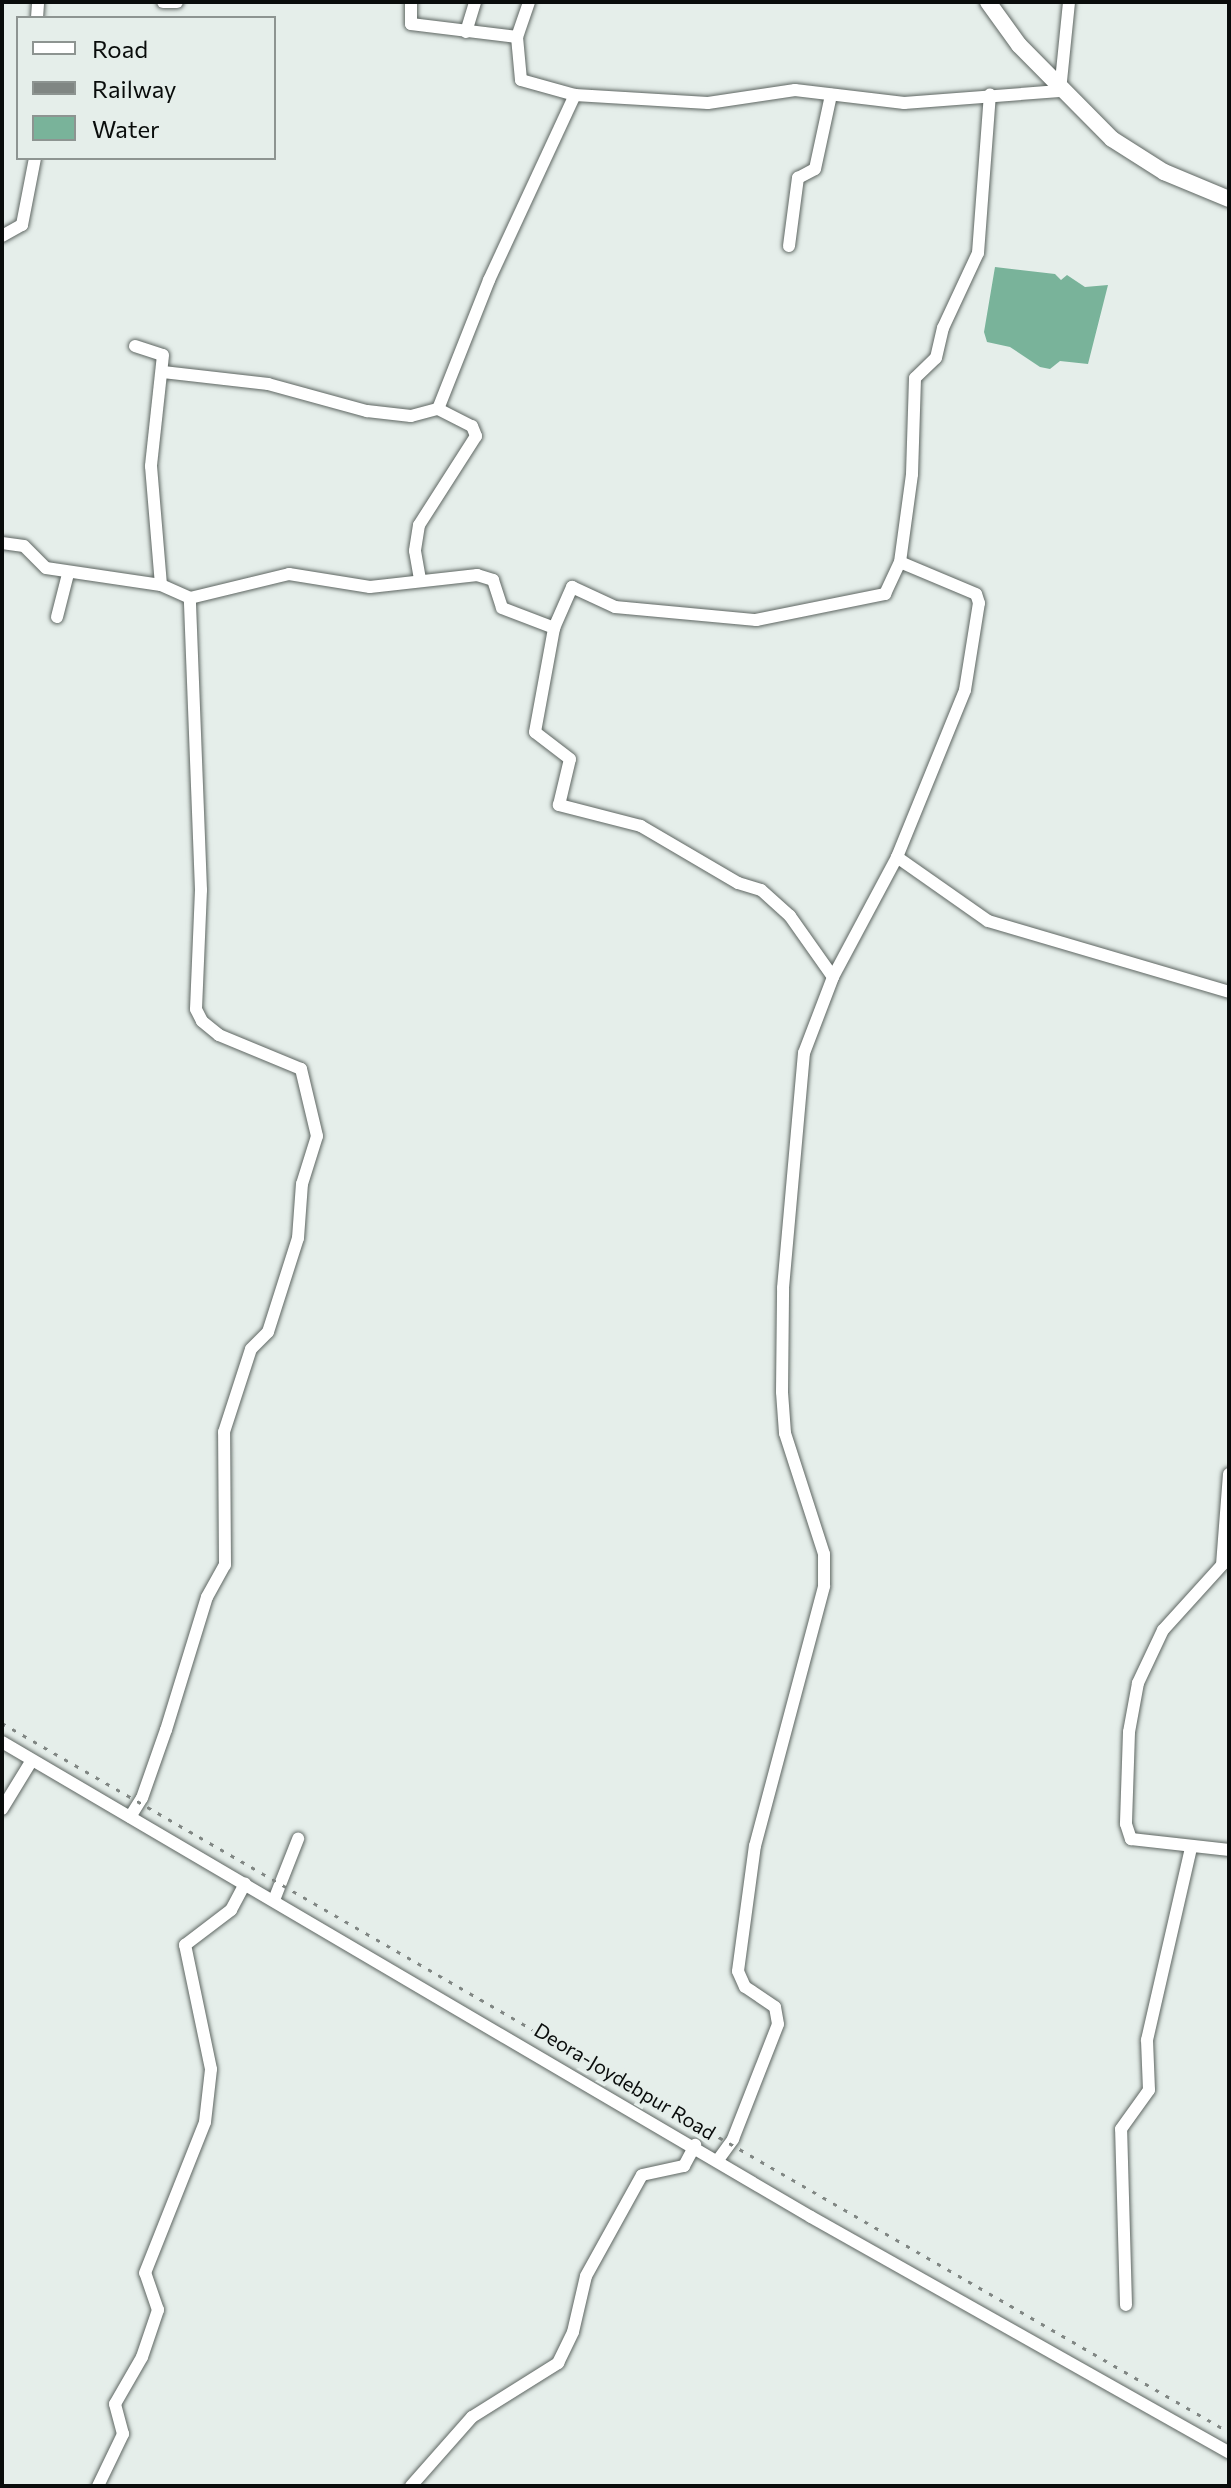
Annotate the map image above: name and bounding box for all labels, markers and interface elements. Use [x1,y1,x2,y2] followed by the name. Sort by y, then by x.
[16,16,276,160] legend
[92,34,148,63] text: Road
[92,74,177,103] text: Railway
[92,114,160,143] text: Water
[530,2017,720,2145] street label: Deora-Joydebpur Road

